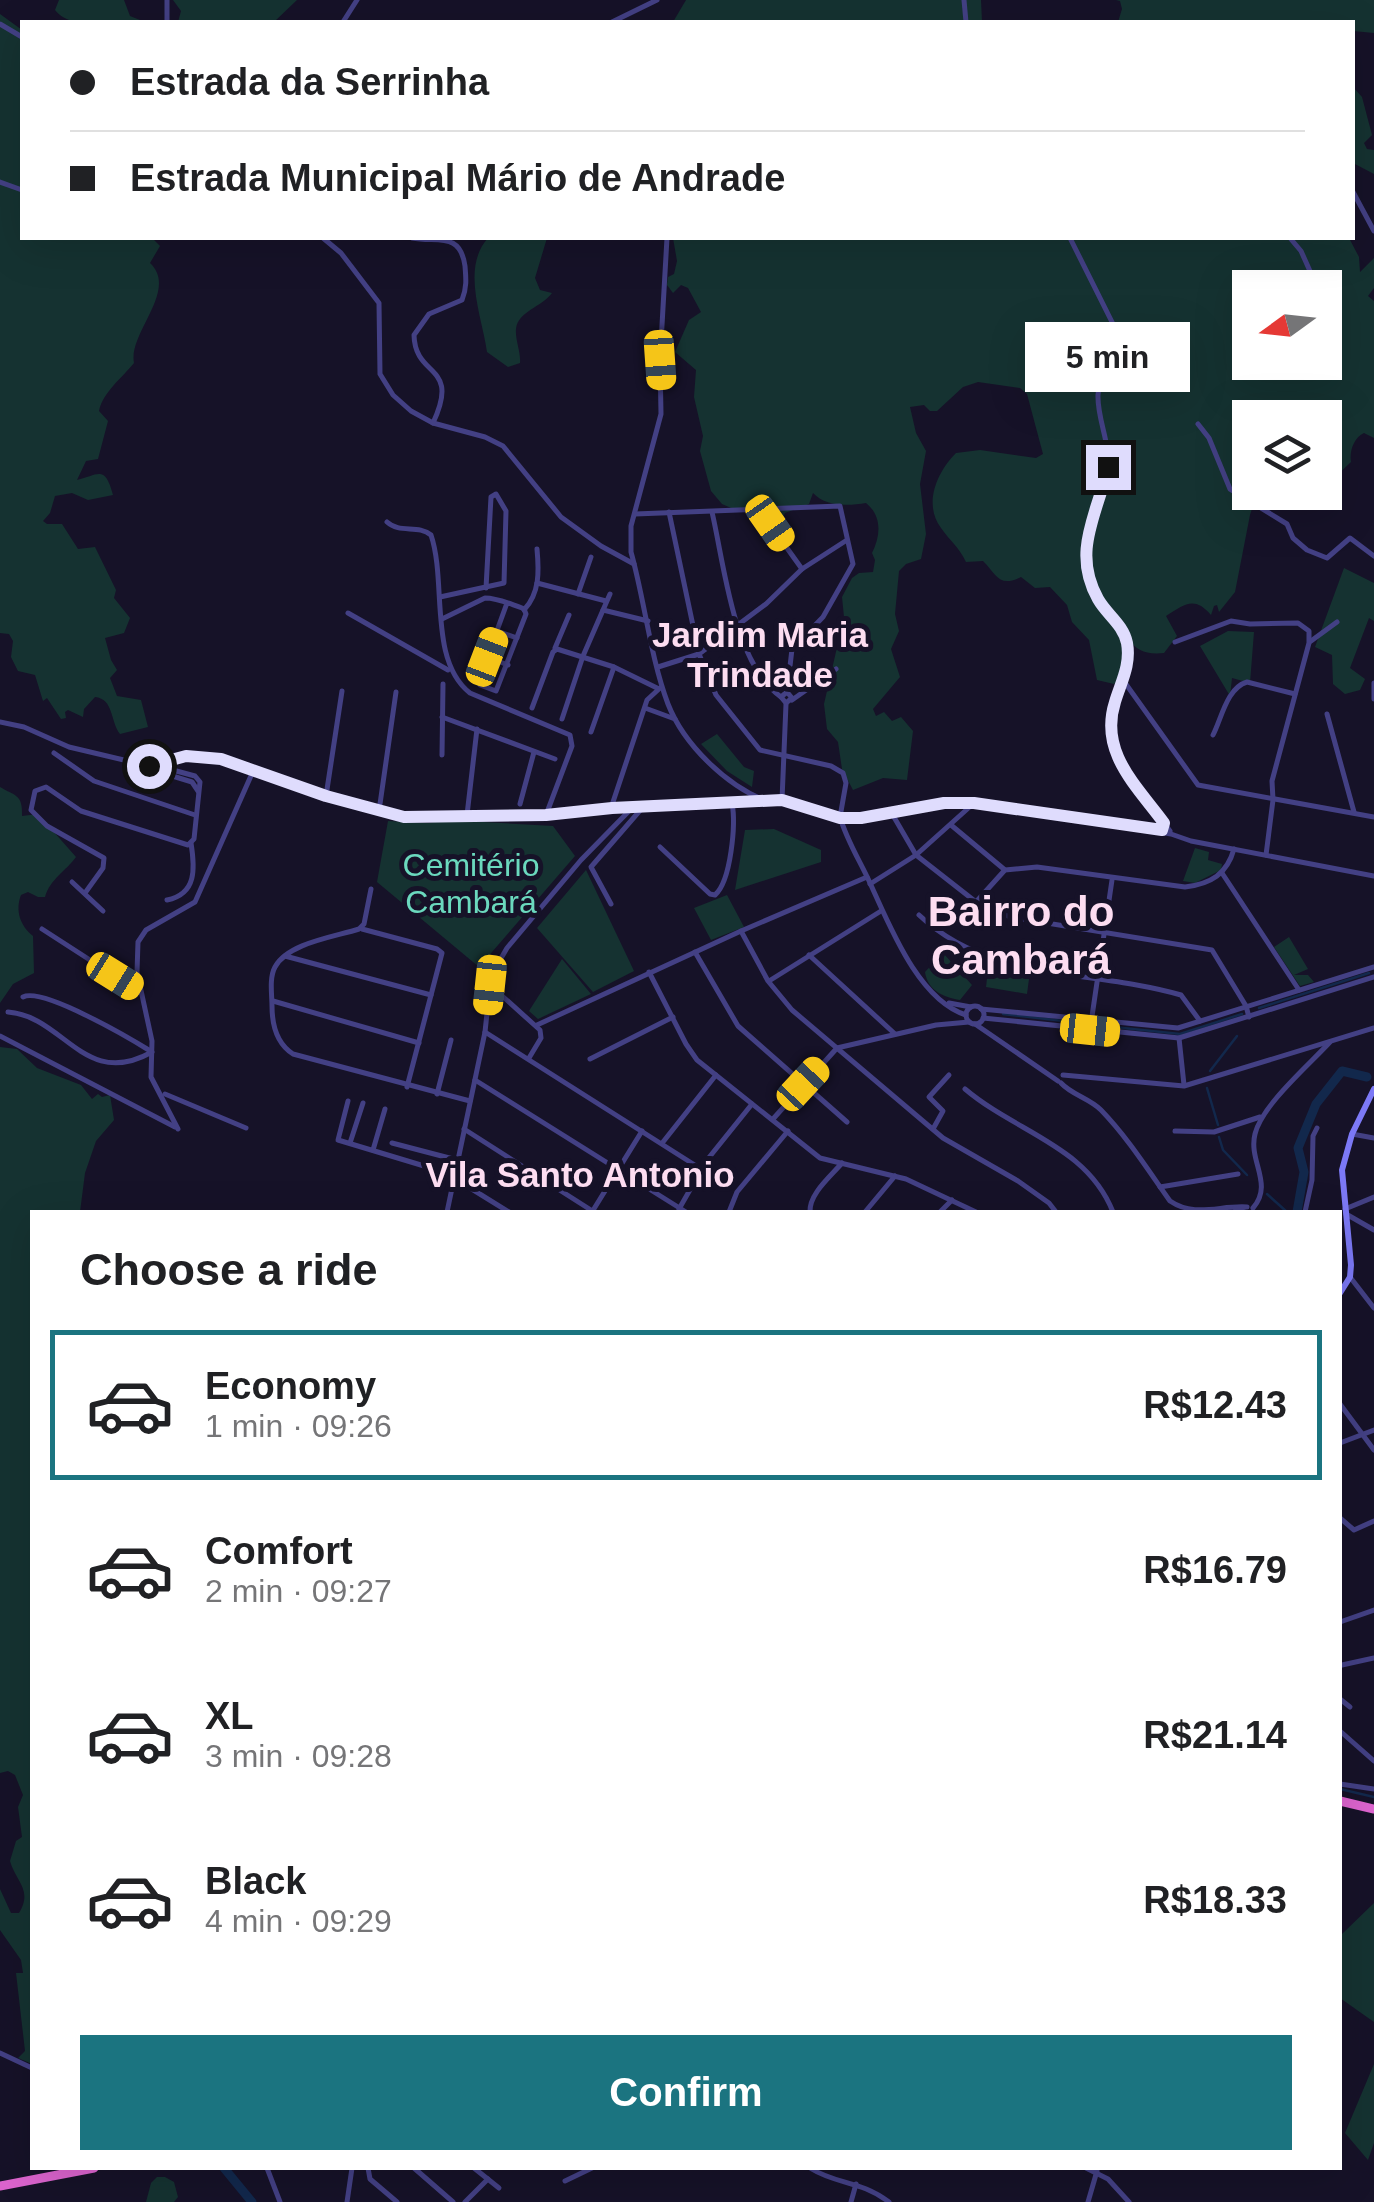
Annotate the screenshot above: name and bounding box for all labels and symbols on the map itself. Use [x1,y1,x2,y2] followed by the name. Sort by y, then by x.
[1232,270,1342,380] north arrow
[1026,322,1190,392] callout: 5 min
[643,329,677,391] car
[1086,445,1131,490] route end
[741,490,799,556] car
[652,615,868,694] district label: Jardim Maria Trindade
[462,624,512,690] car
[127,744,172,789] route start
[403,847,539,920] park label: Cemitério Cambará
[928,888,1114,983] district label: Bairro do Cambará
[82,947,148,1005] car
[472,954,508,1016] car
[1059,1012,1121,1048] car
[772,1052,834,1116] car
[425,1155,735,1194] district label: Vila Santo Antonio

